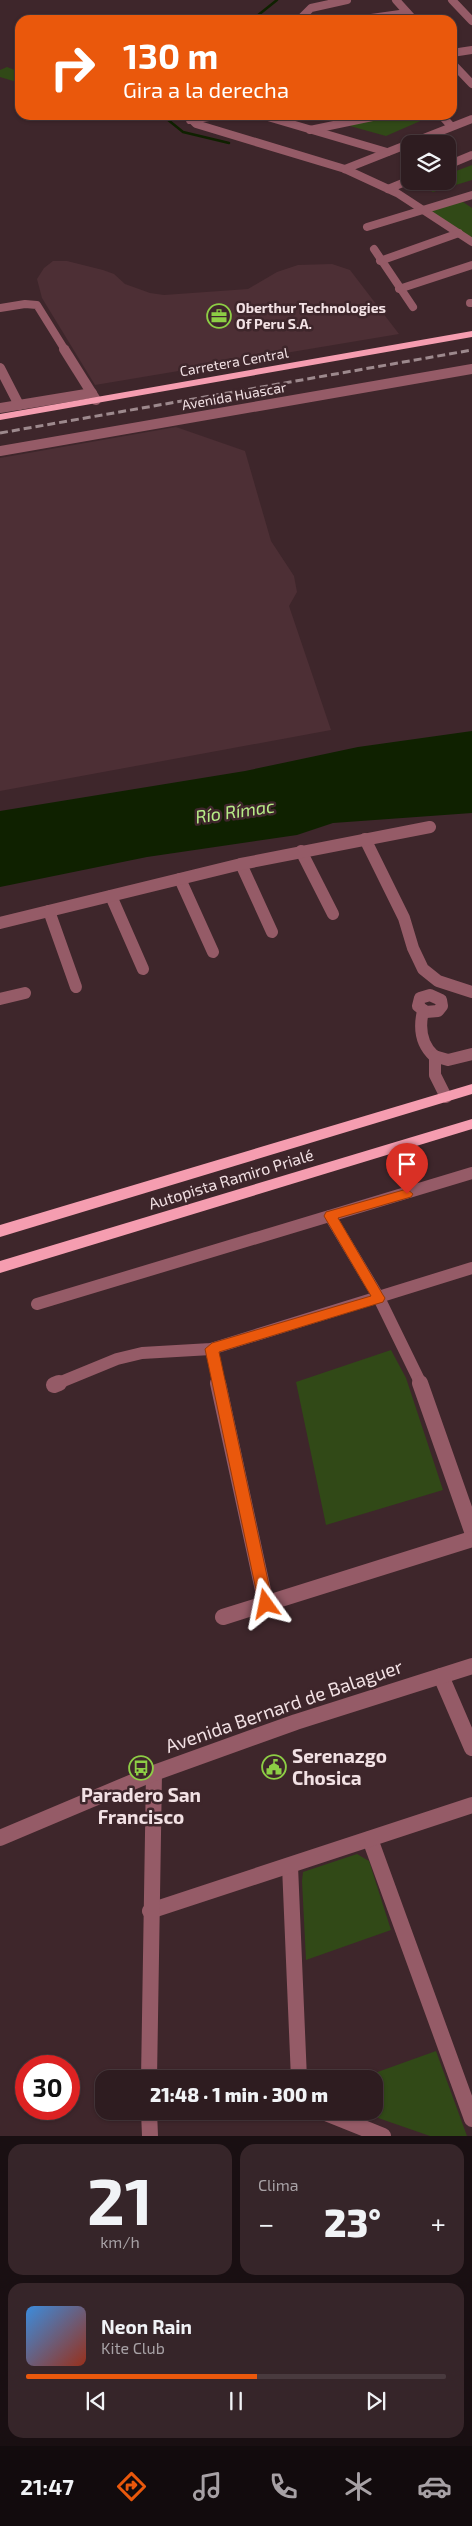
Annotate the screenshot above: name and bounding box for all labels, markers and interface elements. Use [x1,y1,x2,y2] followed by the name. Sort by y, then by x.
[123,34,218,76] text: 130 m
[40,35,105,100] icon: right
[123,76,289,102] text: Gira a la derecha
[401,135,456,190] map controls
[401,135,456,190] button: layers
[236,299,386,332] place label: Oberthur Technologies Of Peru S.A.
[206,303,232,329] office icon: Oberthur Technologies Of Peru S.A.
[178,343,290,379] street label: Carretera Central
[180,378,288,413] street label: Avenida Huascar
[194,795,276,827] water label: Río Rímac
[386,1143,428,1194] pin
[146,1144,316,1213] street label: Autopista Ramiro Prialé
[393,1150,421,1178] icon: arrive
[239,1577,291,1629] position arrow
[162,1654,406,1757] street label: Avenida Bernard de Balaguer
[292,1744,387,1789] place label: Serenazgo Chosica
[261,1754,287,1780] public building icon: Serenazgo Chosica
[128,1755,154,1781] bus stop icon: Paradero San Francisco
[81,1783,201,1828] place label: Paradero San Francisco
[15,2055,80,2120] speed limit sign: 30
[150,2083,328,2106] text: 21:48 · 1 min · 300 m
[87,2160,153,2238] text: 21
[258,2175,299,2194] text: Clima
[324,2199,381,2245] text: 23°
[258,2206,274,2240] text: −
[431,2206,446,2240] text: +
[100,2232,140,2251] text: km/h
[101,2315,192,2338] text: Neon Rain
[101,2338,165,2357] text: Kite Club
[82,2387,110,2415] icon: previous
[222,2387,250,2415] icon: pause
[362,2387,390,2415] icon: next
[114,2469,149,2504] icon: directions
[190,2469,225,2504] icon: music
[266,2469,301,2504] icon: phone
[341,2469,376,2504] icon: climate
[417,2469,452,2504] icon: car
[20,2473,74,2499] text: 21:47

